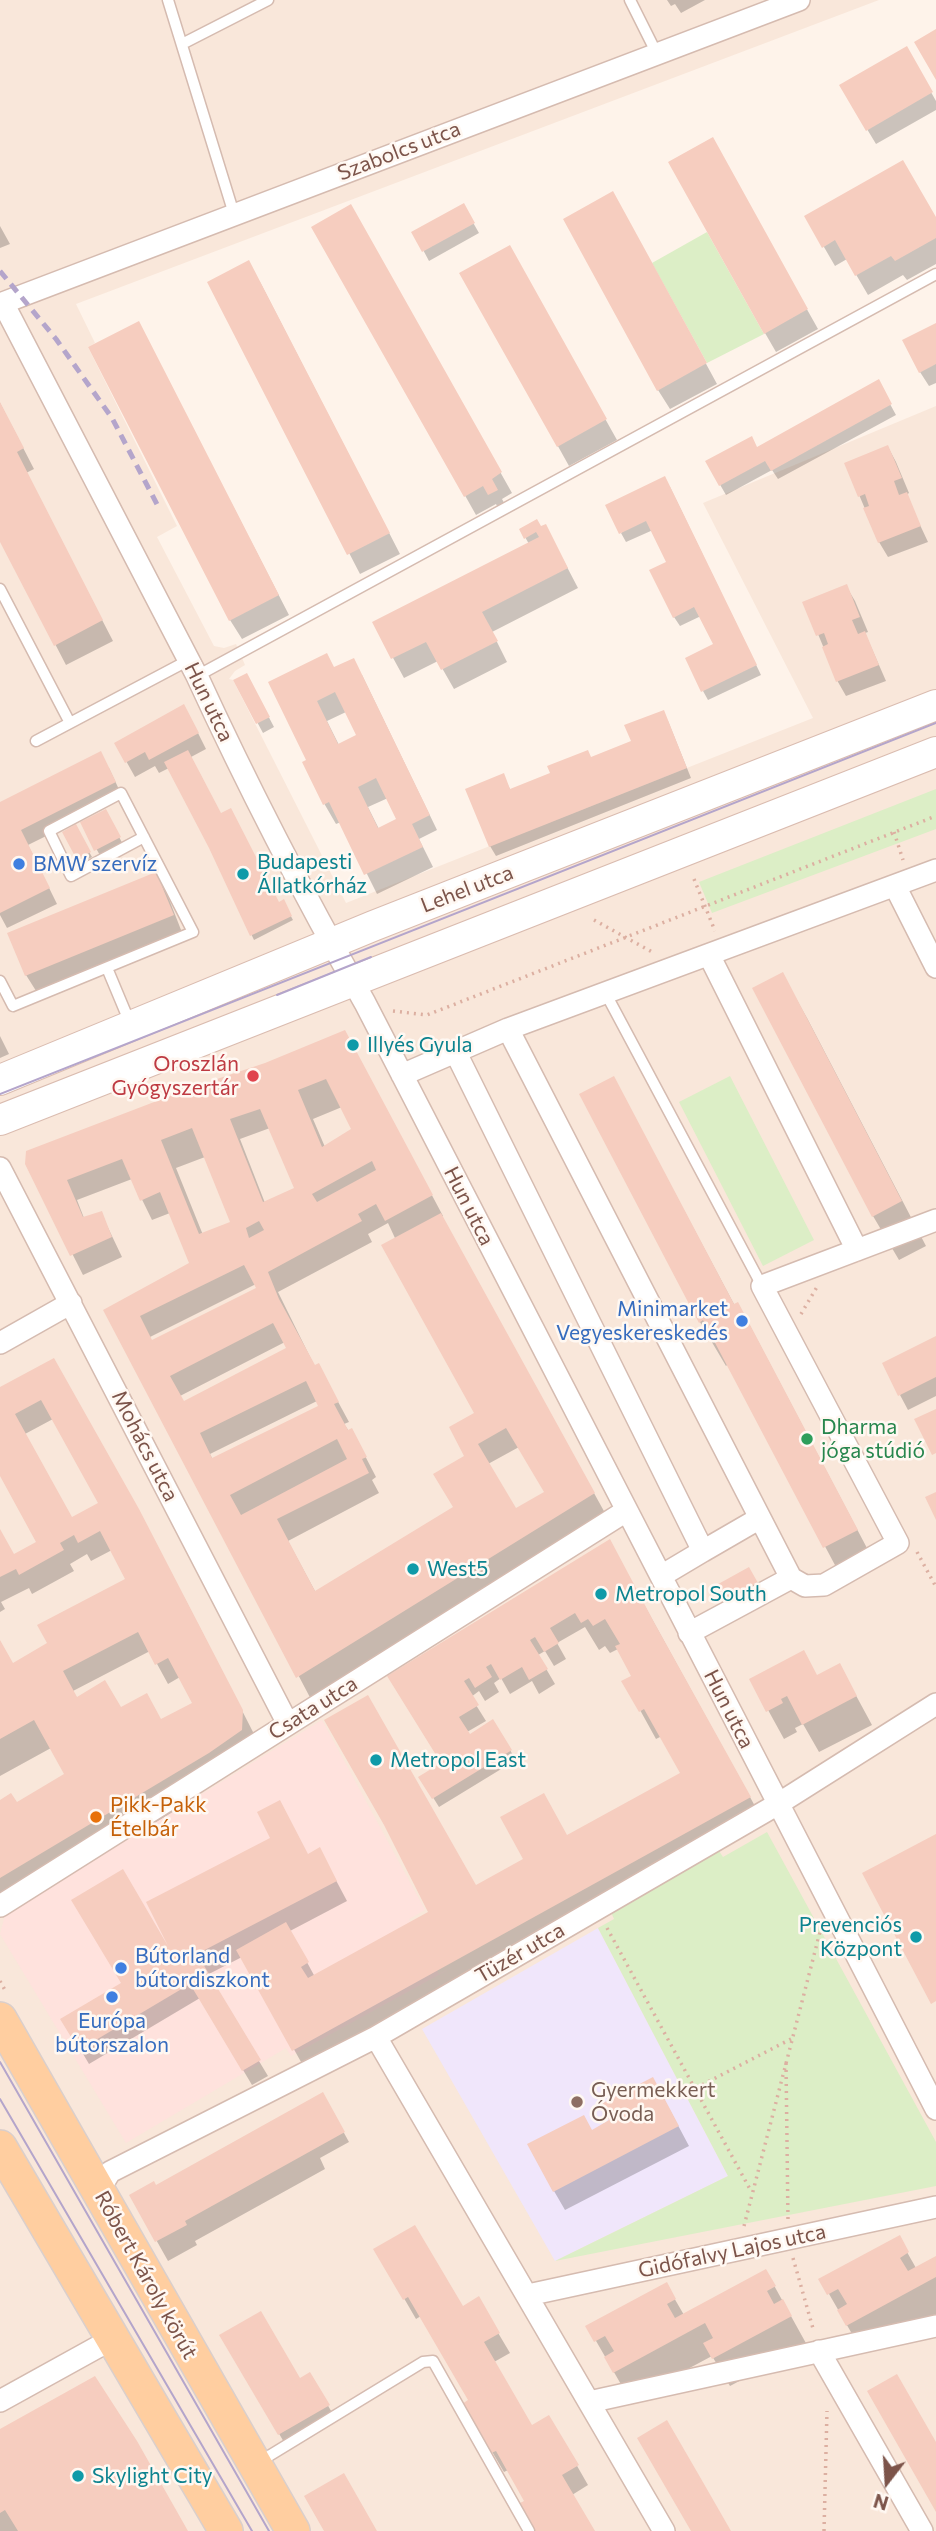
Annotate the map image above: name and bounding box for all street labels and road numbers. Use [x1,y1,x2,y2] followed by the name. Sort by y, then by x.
[334,116,464,186] street label: Szabolcs utca
[179,658,239,746] street label: Hun utca
[417,860,517,918] street label: Lehel utca
[438,1162,500,1250] street label: Hun utca
[106,1386,184,1506] street label: Mohács utca
[698,1665,760,1753] street label: Hun utca
[264,1671,362,1745] street label: Csata utca
[471,1917,569,1989] street label: Tüzér utca
[89,2186,203,2364] street label: Róbert Károly körút
[636,2219,828,2283] street label: Gidófalvy Lajos utca

